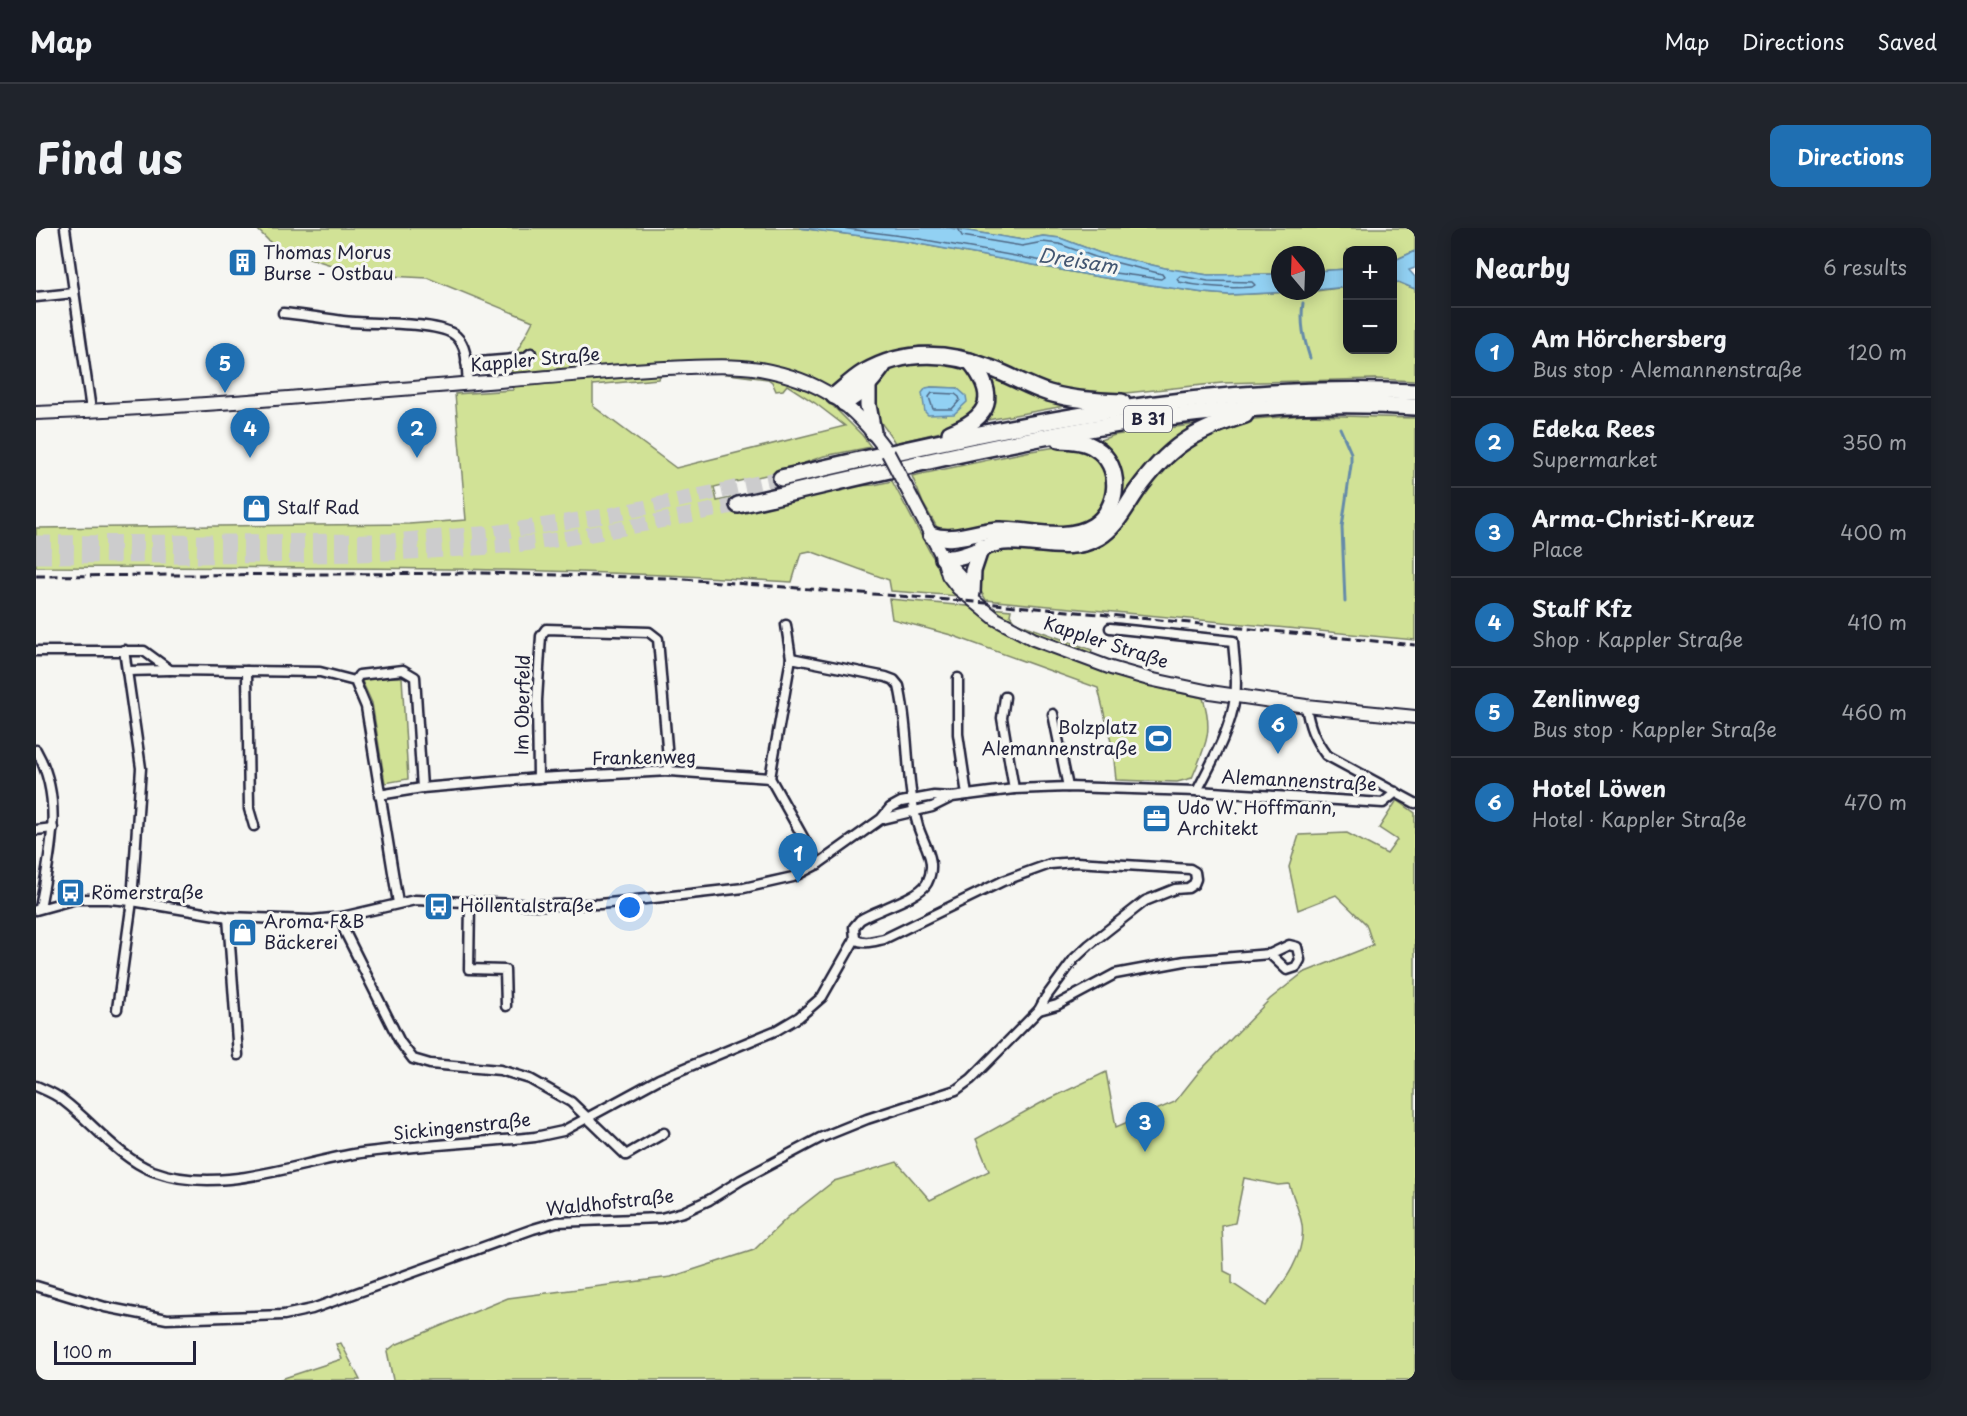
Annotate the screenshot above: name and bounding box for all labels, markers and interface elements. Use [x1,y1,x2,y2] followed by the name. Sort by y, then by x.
[30,20,92,63] text: Map
[1664,25,1709,57] text: Map
[1742,25,1844,57] text: Directions
[1877,25,1937,57] text: Saved
[36,125,183,188] text: Find us
[1770,125,1931,187] button: Directions
[263,238,394,286] place label: Thomas Morus Burse - Ostbau
[1036,239,1120,281] water label: Dreisam
[1271,246,1325,300] north arrow
[1343,246,1397,354] map controls
[1343,246,1397,300] button: +
[226,247,258,279] building icon: Thomas Morus Burse - Ostbau
[1475,248,1570,287] text: Nearby
[1823,252,1907,282] text: 6 results
[1343,300,1397,354] button: −
[1532,321,1727,354] text: Am Hörchersberg
[1490,337,1499,367] text: 1
[1848,337,1907,367] text: 120 m
[469,339,601,378] street label: Kappler Straße
[206,344,244,393] pin: 5
[1532,354,1802,384] text: Bus stop · Alemannenstraße
[1124,406,1172,432] road number: B 31
[230,408,270,458] pin: 4
[398,408,436,458] pin: 2
[1532,411,1655,444] text: Edeka Rees
[1487,427,1502,457] text: 2
[1842,427,1907,457] text: 350 m
[1532,444,1658,474] text: Supermarket
[240,492,272,524] shop icon: Stalf Rad
[277,493,359,520] place label: Stalf Rad
[1532,501,1755,534] text: Arma-Christi-Kreuz
[1488,517,1501,547] text: 3
[1840,517,1907,547] text: 400 m
[1532,534,1583,564] text: Place
[1532,591,1632,624] text: Stalf Kfz
[1488,607,1501,637] text: 4
[1847,607,1907,637] text: 410 m
[1040,609,1172,674] street label: Kappler Straße
[1532,624,1743,654] text: Shop · Kappler Straße
[507,654,536,755] street label: Im Oberfeld
[1532,681,1640,714] text: Zenlinweg
[1488,697,1501,727] text: 5
[1841,697,1907,727] text: 460 m
[1258,704,1298,754] pin: 6
[982,713,1137,761] place label: Bolzplatz Alemannenstraße
[1532,714,1777,744] text: Bus stop · Kappler Straße
[1142,722,1174,754] sports icon: Bolzplatz Alemannenstraße
[592,742,696,771] street label: Frankenweg
[1221,762,1377,797] street label: Alemannenstraße
[1532,771,1666,804] text: Hotel Löwen
[1487,787,1502,817] text: 6
[1844,787,1907,817] text: 470 m
[1177,793,1337,841] place label: Udo W. Hoffmann, Architekt
[1140,802,1172,834] office icon: Udo W. Hoffmann, Architekt
[1532,804,1747,834] text: Hotel · Kappler Straße
[778,834,818,883] pin: 1
[54,877,86,909] bus stop icon: Römerstraße
[91,878,204,905] place label: Römerstraße
[423,890,455,922] bus stop icon: Höllentalstraße
[460,891,594,918] place label: Höllentalstraße
[615,893,644,922] your location
[264,907,364,955] place label: Aroma F&B Bäckerei
[227,916,259,948] shop icon: Aroma F&B Bäckerei
[1126,1102,1164,1152] pin: 3
[392,1105,532,1146] street label: Sickingenstraße
[545,1181,675,1222] street label: Waldhofstraße
[54,1338,196,1366] scale bar
[63,1339,112,1363] text: 100 m

